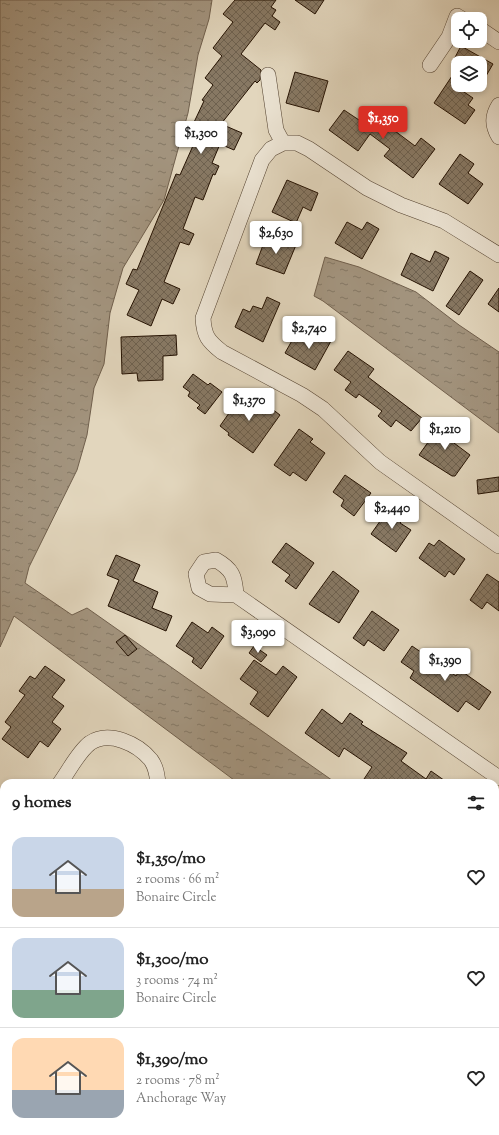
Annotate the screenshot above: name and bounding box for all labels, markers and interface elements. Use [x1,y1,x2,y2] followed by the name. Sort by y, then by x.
[451,12,487,92] map controls
[451,12,487,48] button: locate
[451,56,487,92] button: layers
[350,106,416,140] pin: $1,350
[367,110,399,128] text: $1,350
[168,121,234,155] pin: $1,300
[184,125,218,143] text: $1,300
[243,221,309,255] pin: $2,630
[259,225,293,243] text: $2,630
[276,316,342,350] pin: $2,740
[291,320,327,338] text: $2,740
[216,388,282,422] pin: $1,370
[233,392,266,410] text: $1,370
[412,417,478,451] pin: $1,210
[429,421,461,439] text: $1,210
[359,496,425,530] pin: $2,440
[374,500,410,518] text: $2,440
[225,620,291,654] pin: $3,090
[240,624,276,642] text: $3,090
[412,648,478,682] pin: $1,390
[429,652,461,670] text: $1,390
[12,791,71,815] text: 9 homes
[465,792,487,814] icon: filters
[136,847,206,871] text: $1,350/mo
[44,853,92,901] icon: home
[465,866,487,888] icon: heart
[136,871,219,889] text: 2 rooms · 66 m²
[136,889,216,907] text: Bonaire Circle
[136,948,209,972] text: $1,300/mo
[44,954,92,1002] icon: home
[465,967,487,989] icon: heart
[136,972,218,990] text: 3 rooms · 74 m²
[136,990,216,1008] text: Bonaire Circle
[136,1048,208,1072] text: $1,390/mo
[44,1054,92,1102] icon: home
[465,1067,487,1089] icon: heart
[136,1072,220,1090] text: 2 rooms · 78 m²
[136,1090,226,1108] text: Anchorage Way

